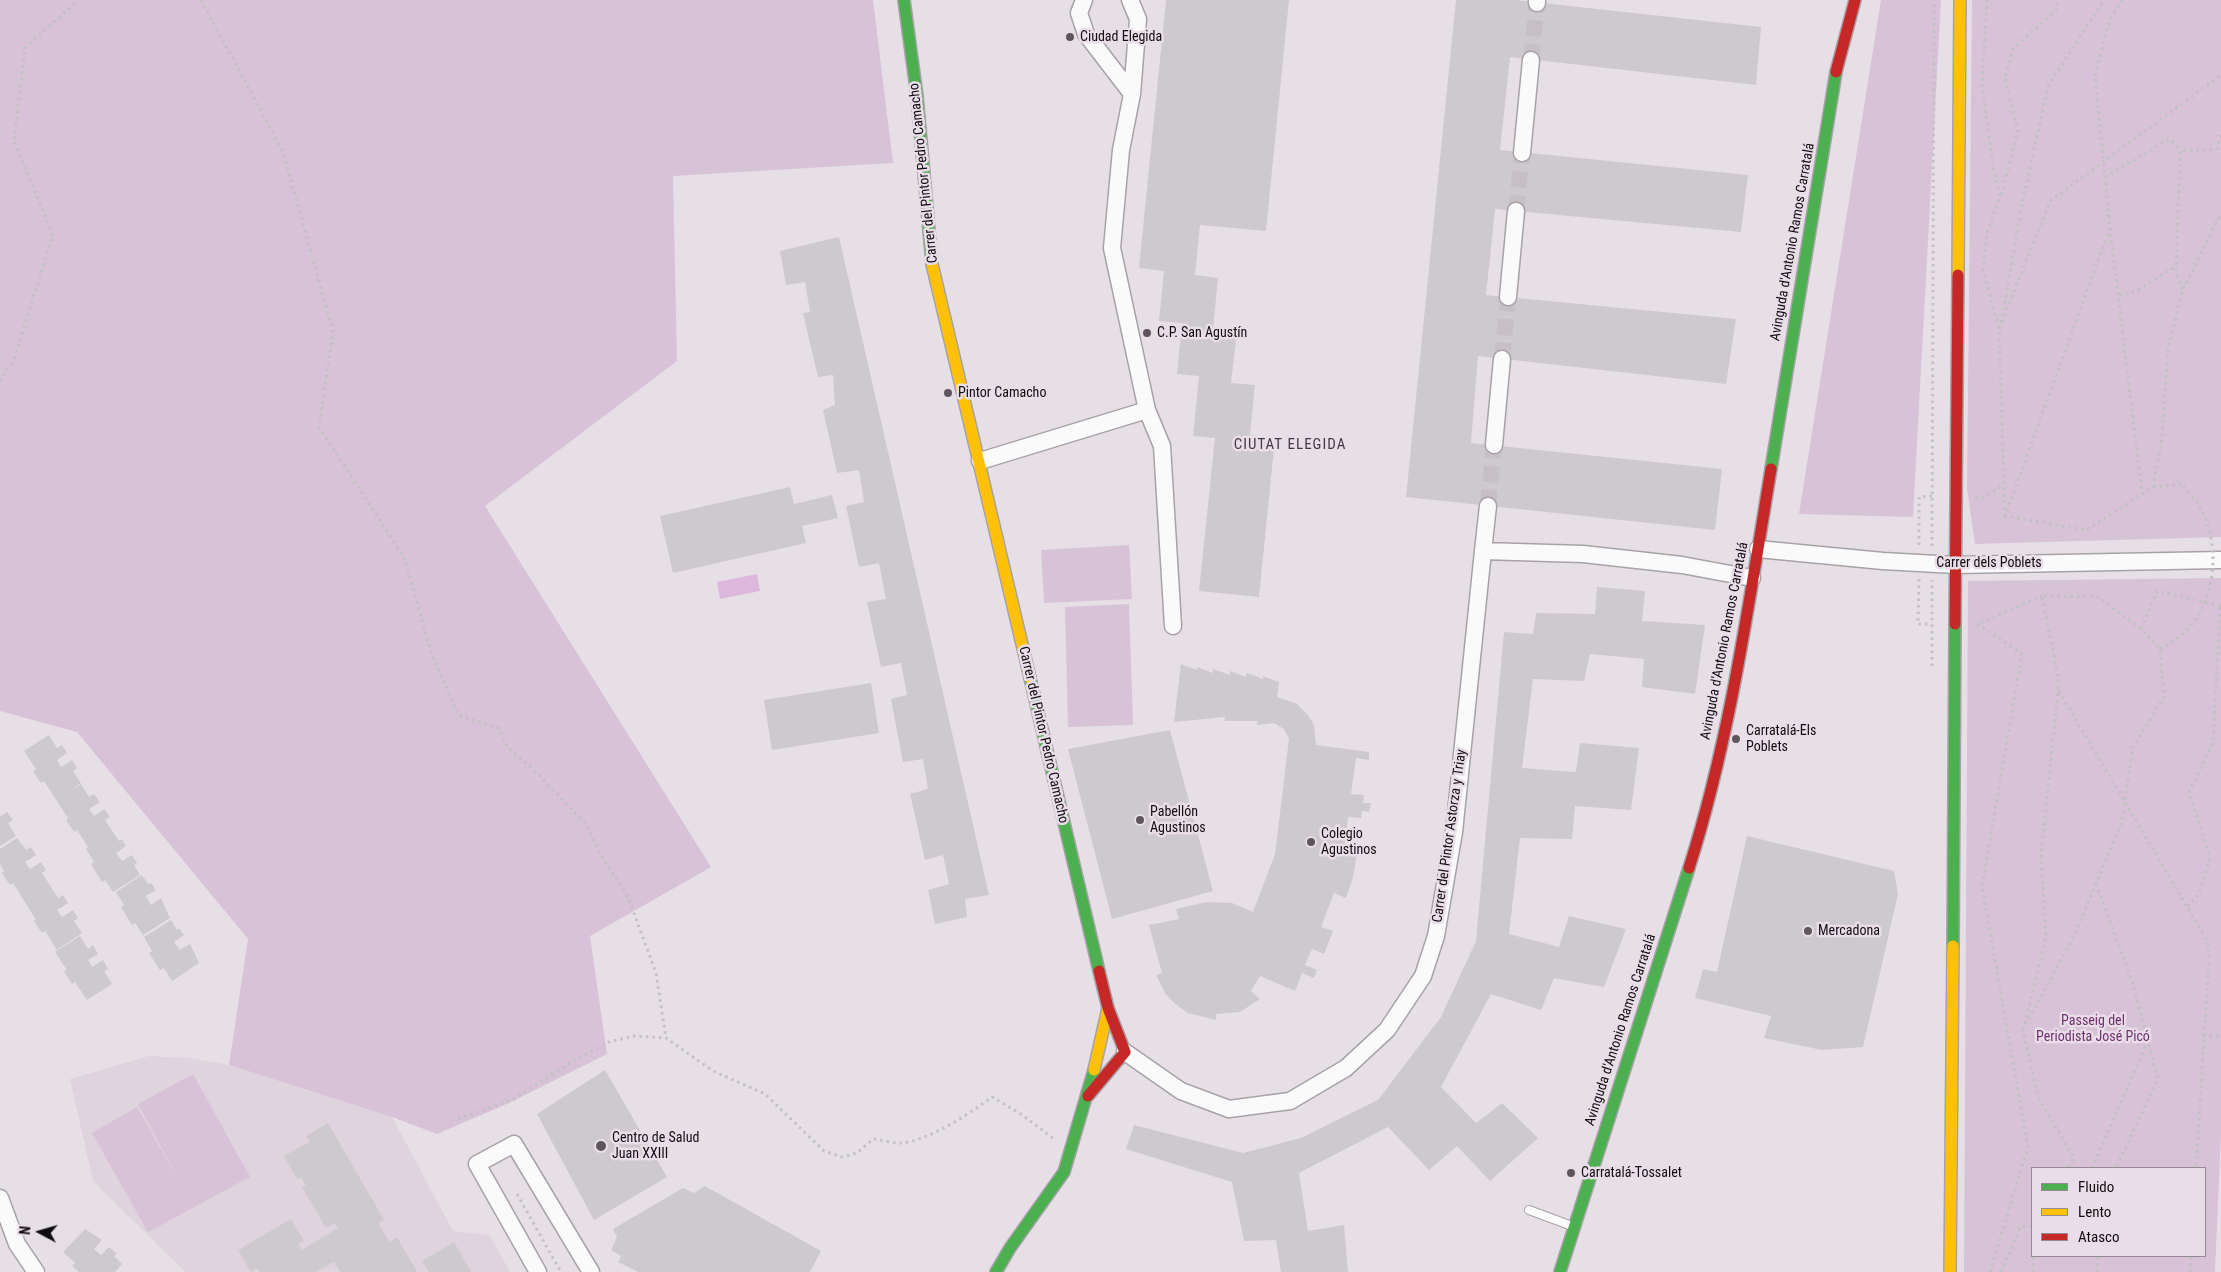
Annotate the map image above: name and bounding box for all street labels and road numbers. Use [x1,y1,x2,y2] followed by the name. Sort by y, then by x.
[906,82,942,264] street label: Carrer del Pintor Pedro Camacho
[1767,142,1819,342] street label: Avinguda d'Antonio Ramos Carratalá
[1698,541,1752,741] street label: Avinguda d'Antonio Ramos Carratalá
[1936,555,2042,571] street label: Carrer dels Poblets
[1014,645,1072,825] street label: Carrer del Pintor Pedro Camacho
[1430,748,1470,924] street label: Carrer del Pintor Astorza y Triay
[1582,932,1660,1128] street label: Avinguda d'Antonio Ramos Carratalá

